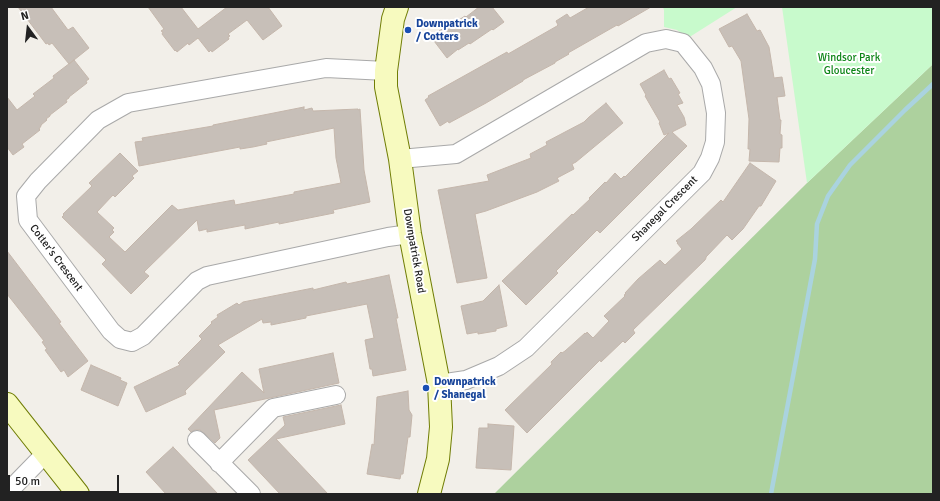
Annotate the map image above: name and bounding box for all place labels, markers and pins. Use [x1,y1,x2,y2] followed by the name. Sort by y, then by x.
[416,17,478,43] place label: Downpatrick / Cotters
[403,25,413,35] marker: Downpatrick / Cotters
[434,375,496,401] place label: Downpatrick / Shanegal
[421,383,431,393] marker: Downpatrick / Shanegal

